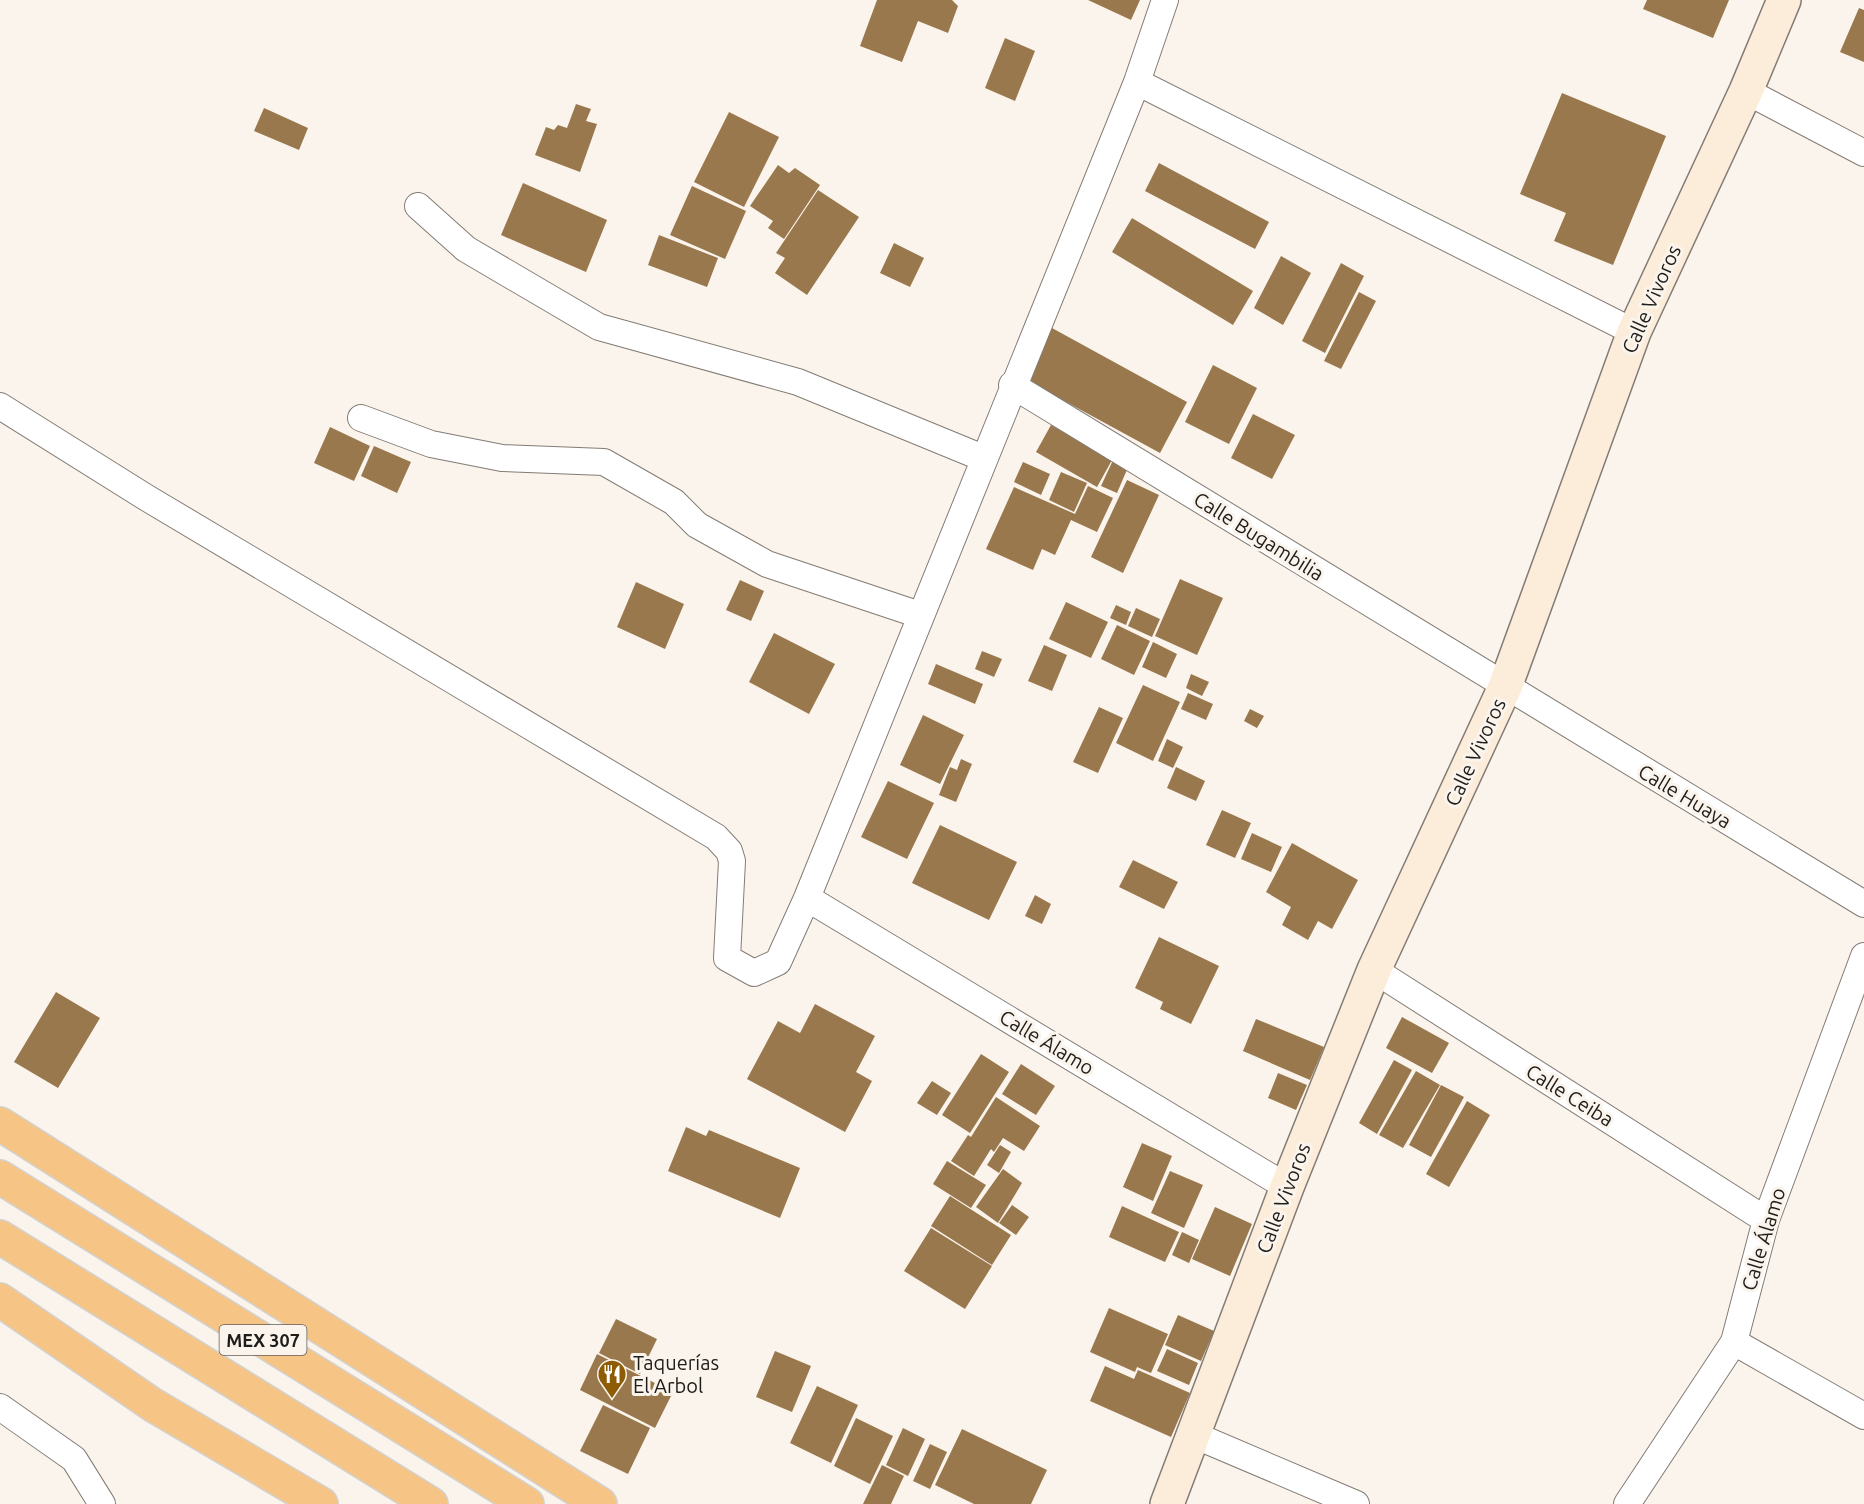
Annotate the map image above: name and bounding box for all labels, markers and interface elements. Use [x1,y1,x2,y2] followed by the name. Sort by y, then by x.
[1617,241,1685,357] street label: Calle Vivoros
[1190,487,1328,585] street label: Calle Bugambilia
[1440,694,1510,810] street label: Calle Vivoros
[1634,759,1736,833] street label: Calle Huaya
[996,1005,1098,1079] street label: Calle Álamo
[1522,1059,1618,1131] street label: Calle Ceiba
[1251,1140,1315,1256] street label: Calle Vivoros
[1736,1185,1790,1293] street label: Calle Álamo
[220,1325,306,1355] road number: MEX 307
[633,1351,719,1397] place label: Taquerías El Arbol
[596,1358,628,1400] restaurant icon: Taquerías El Arbol

